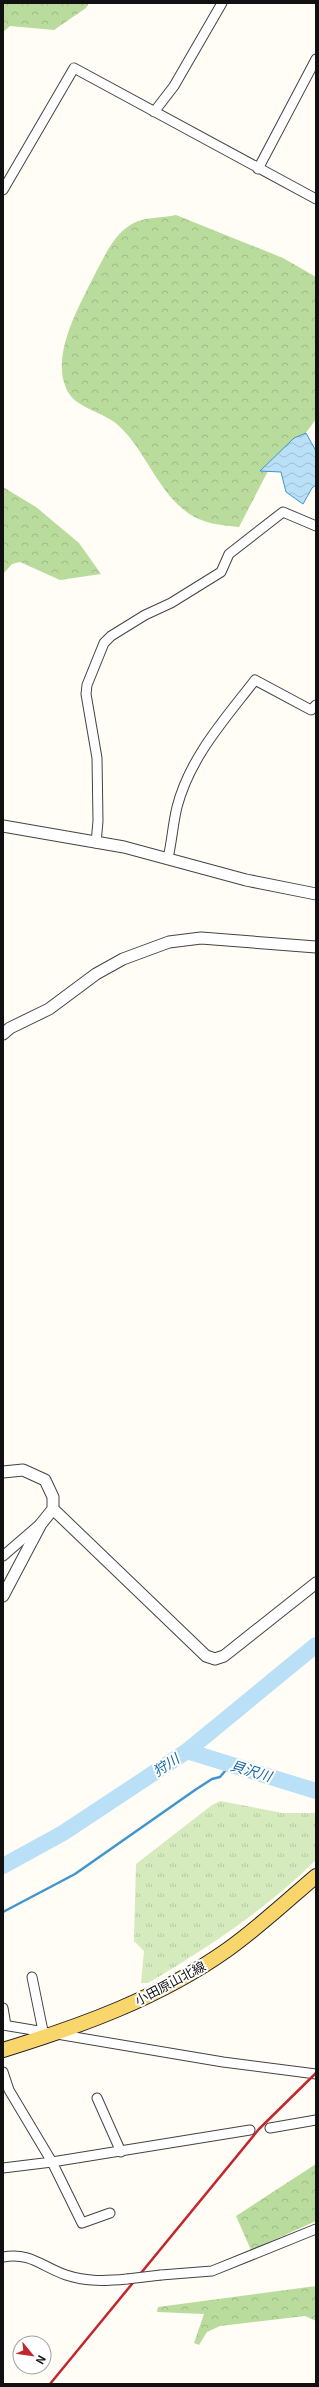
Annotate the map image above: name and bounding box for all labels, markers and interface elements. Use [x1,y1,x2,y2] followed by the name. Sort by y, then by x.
[148,1747,184,1780] water label: 狩川
[228,1754,276,1786] water label: 貝沢川
[131,1956,209,2009] street label: 小田原山北線
[12,2335,52,2375] north arrow
[33,2353,51,2368] text: N

